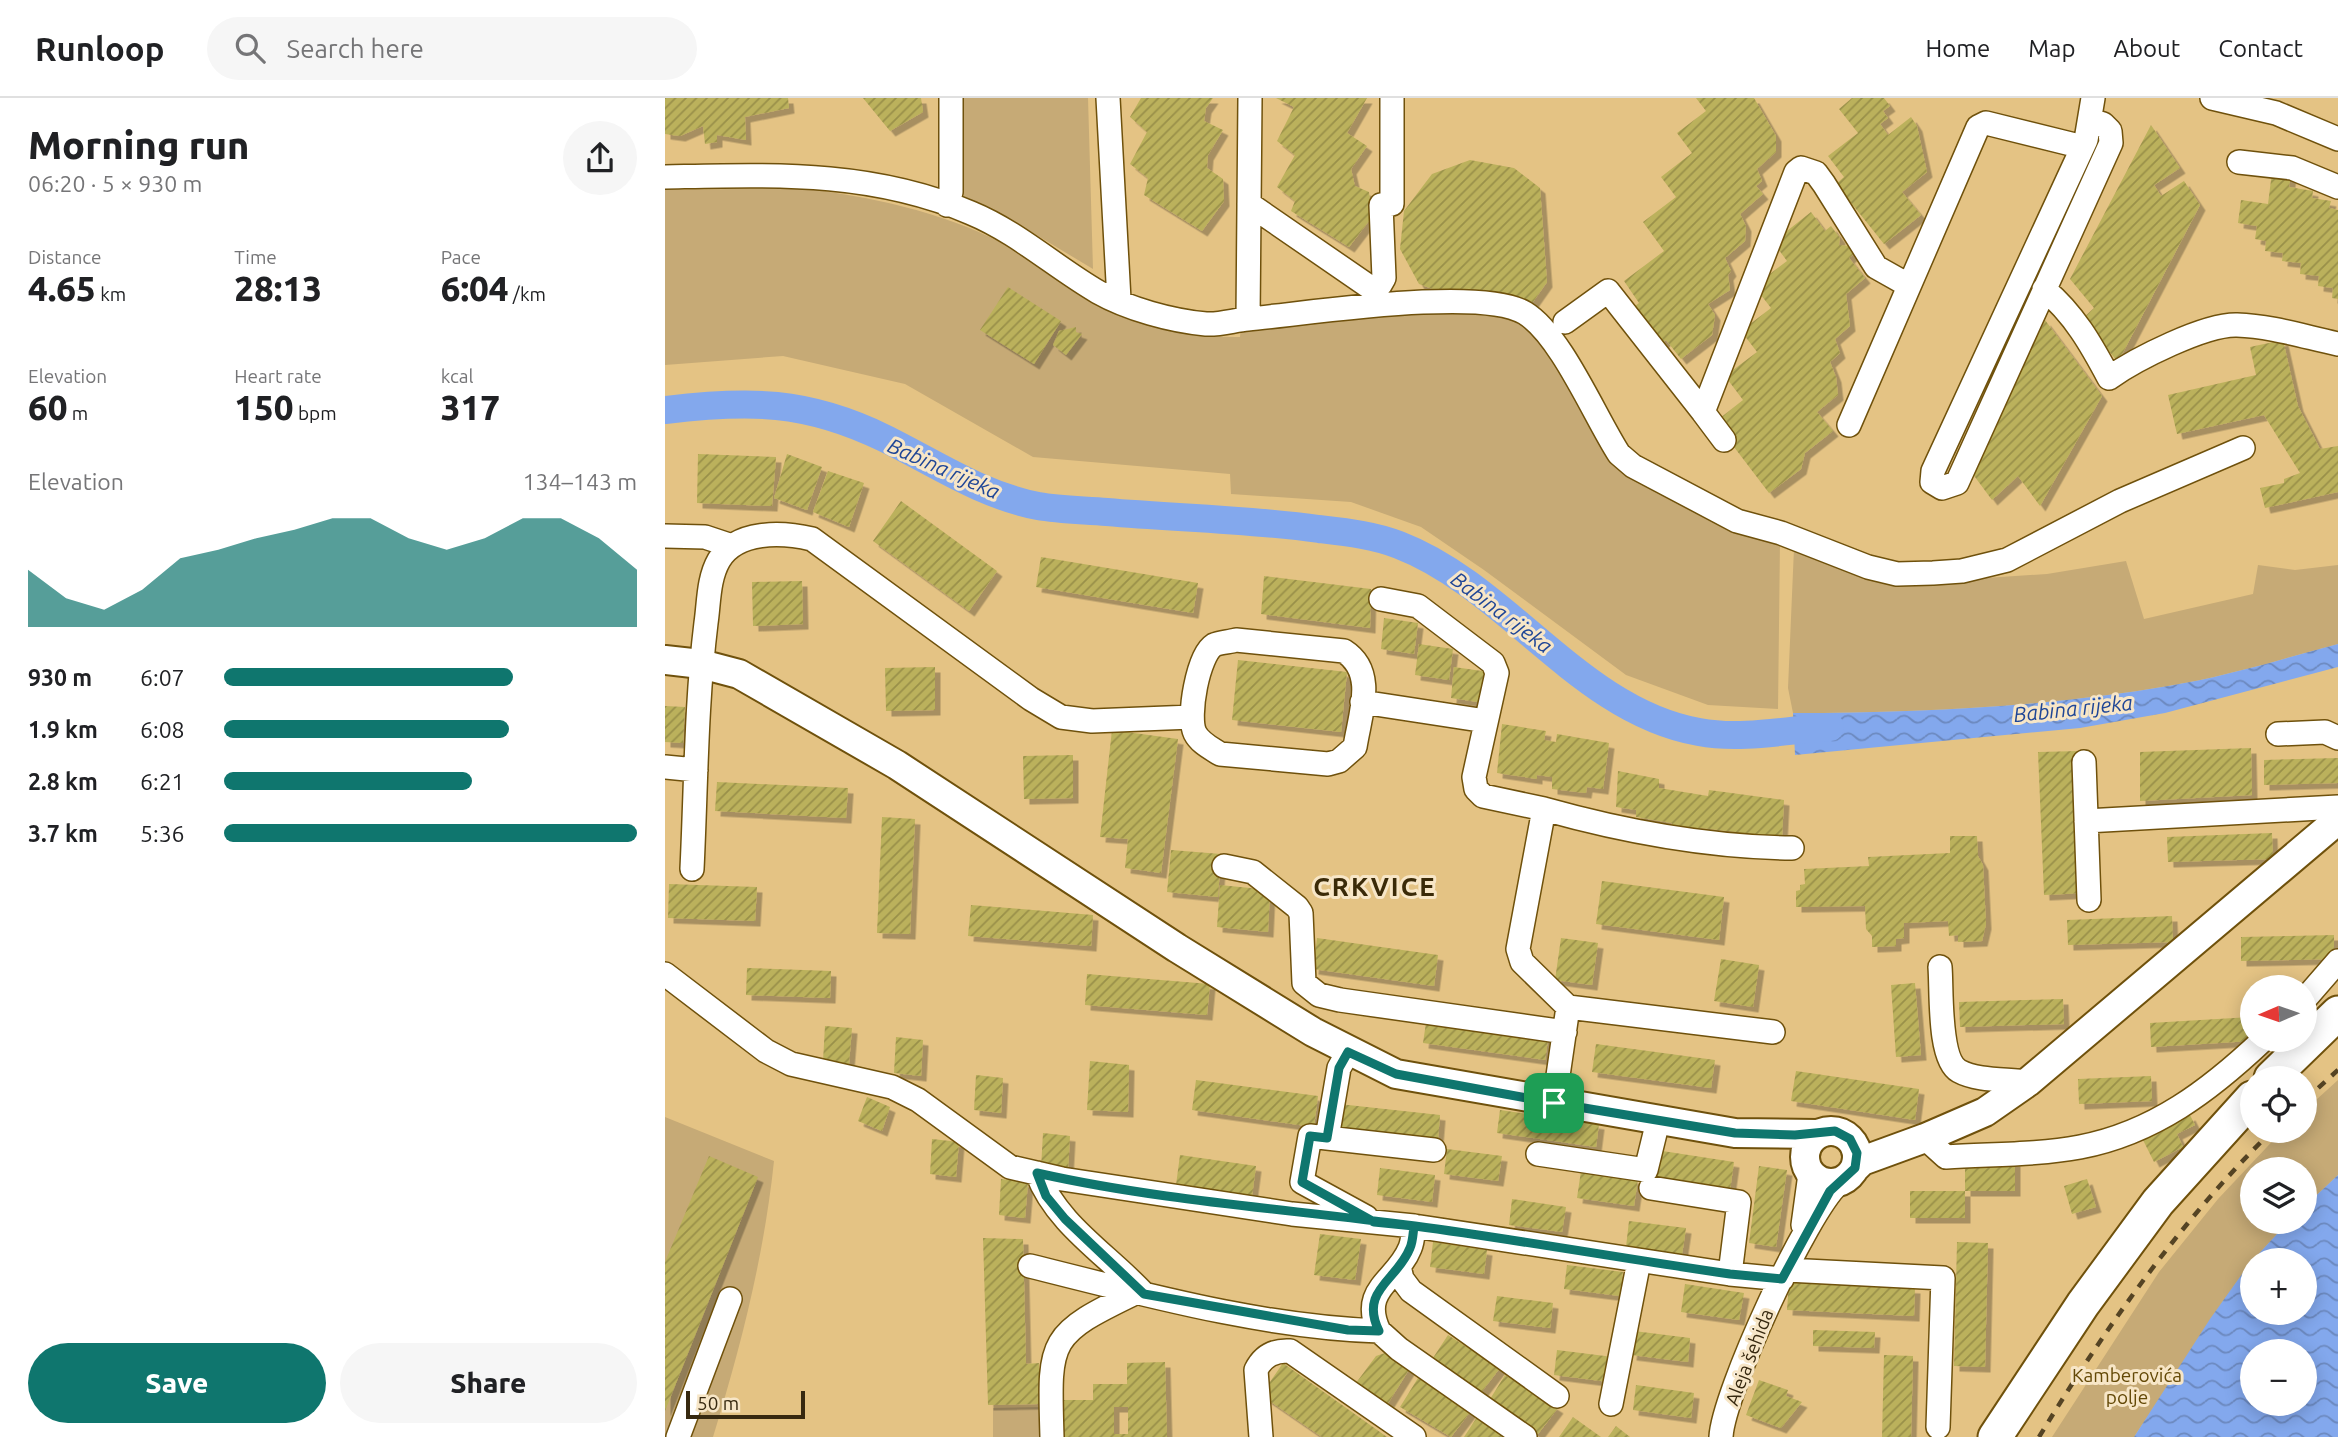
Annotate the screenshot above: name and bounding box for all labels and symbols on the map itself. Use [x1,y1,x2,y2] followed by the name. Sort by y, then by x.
[884,433,1004,503] water label: Babina rijeka
[1447,566,1557,658] water label: Babina rijeka
[2012,690,2134,726] water label: Babina rijeka
[1313,872,1437,901] district label: CRKVICE
[2240,975,2317,1052] north arrow
[1524,1073,1584,1133] pin
[1721,1306,1777,1408] street label: Aleja šehida
[2072,1364,2182,1408] park label: Kamberovića polje
[686,1388,805,1420] scale bar

